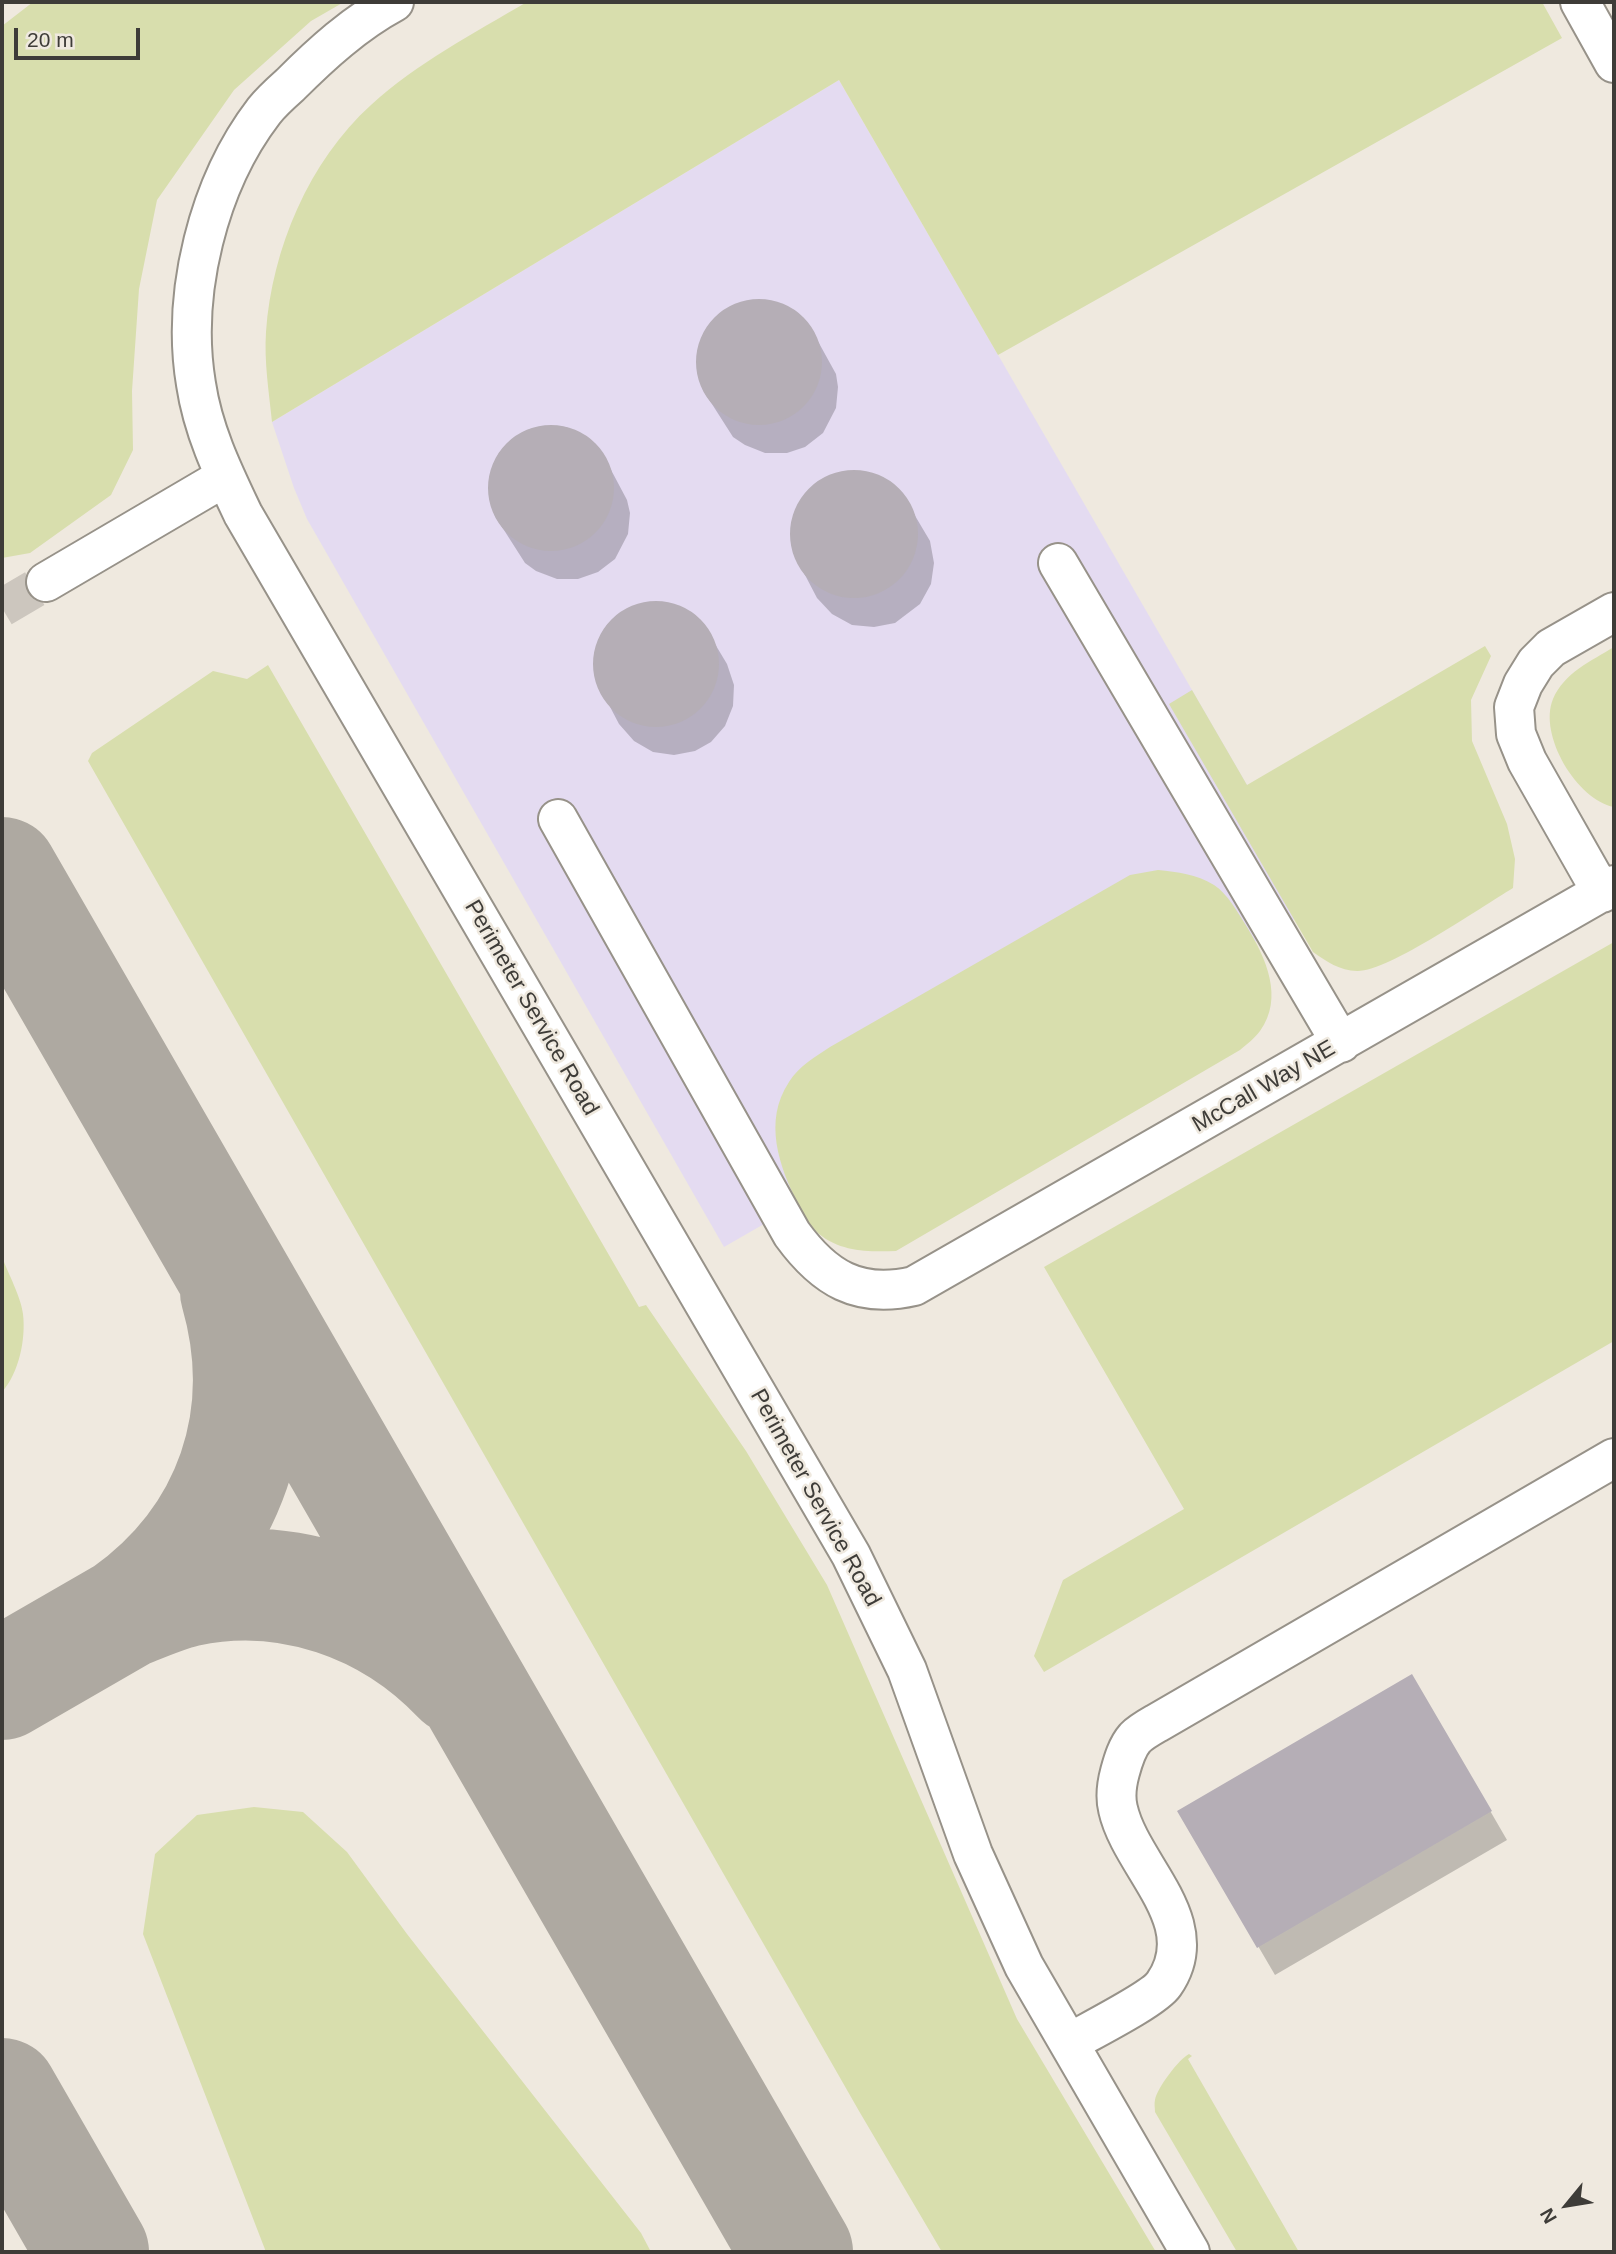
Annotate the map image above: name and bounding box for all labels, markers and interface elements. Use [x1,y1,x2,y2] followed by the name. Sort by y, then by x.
[18,14,144,58] scale bar
[27,28,74,51] text: 20 m
[458,895,604,1121] street label: Perimeter Service Road
[1188,1035,1340,1139] street label: McCall Way NE
[744,1385,886,1611] street label: Perimeter Service Road
[1532,2170,1602,2240] north arrow
[1536,2205,1561,2227] text: N

